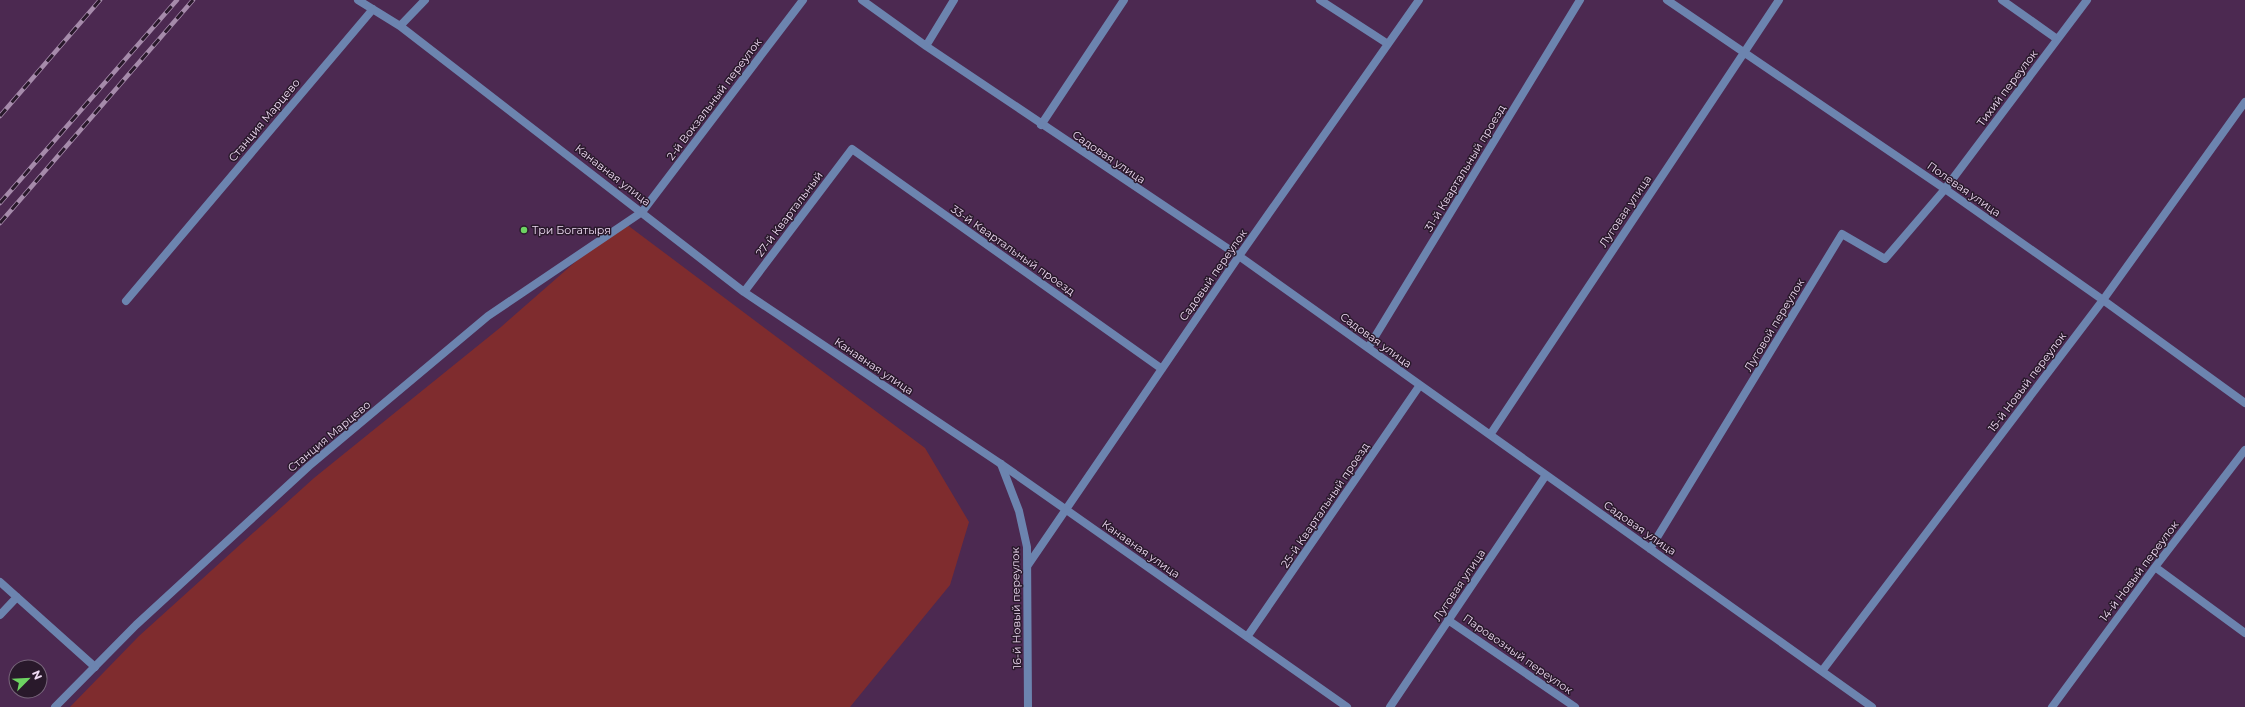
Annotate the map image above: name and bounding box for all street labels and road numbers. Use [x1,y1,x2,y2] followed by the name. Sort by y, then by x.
[664,35,765,163] street label: 2-й Вокзальный переулок
[1974,46,2041,129] street label: Тихий переулок
[225,76,303,164] street label: Станция Марцево
[1421,102,1509,234] street label: 31-й Квартальный проезд
[1070,127,1148,187] street label: Садовая улица
[572,141,654,209] street label: Канавная улица
[1924,158,2004,220] street label: Полевая улица
[752,169,826,259] street label: 27-й Квартальный
[1596,172,1654,250] street label: Луговая улица
[948,202,1078,298] street label: 33-й Квартальный проезд
[1176,226,1250,324] street label: Садовый переулок
[1741,276,1807,374] street label: Луговой переулок
[1337,309,1415,371] street label: Садовая улица
[1985,329,2069,435] street label: 15-й Новый переулок
[832,334,916,398] street label: Канавная улица
[285,397,373,475] street label: Станция Марцево
[1278,440,1372,570] street label: 25-й Квартальный проезд
[1601,498,1679,558] street label: Садовая улица
[1099,517,1183,581] street label: Канавная улица
[2097,517,2182,624] street label: 14-й Новый переулок
[1008,546,1024,669] street label: 16-й Новый переулок
[1430,546,1488,624] street label: Луговая улица
[1460,611,1576,698] street label: Паровозный переулок

